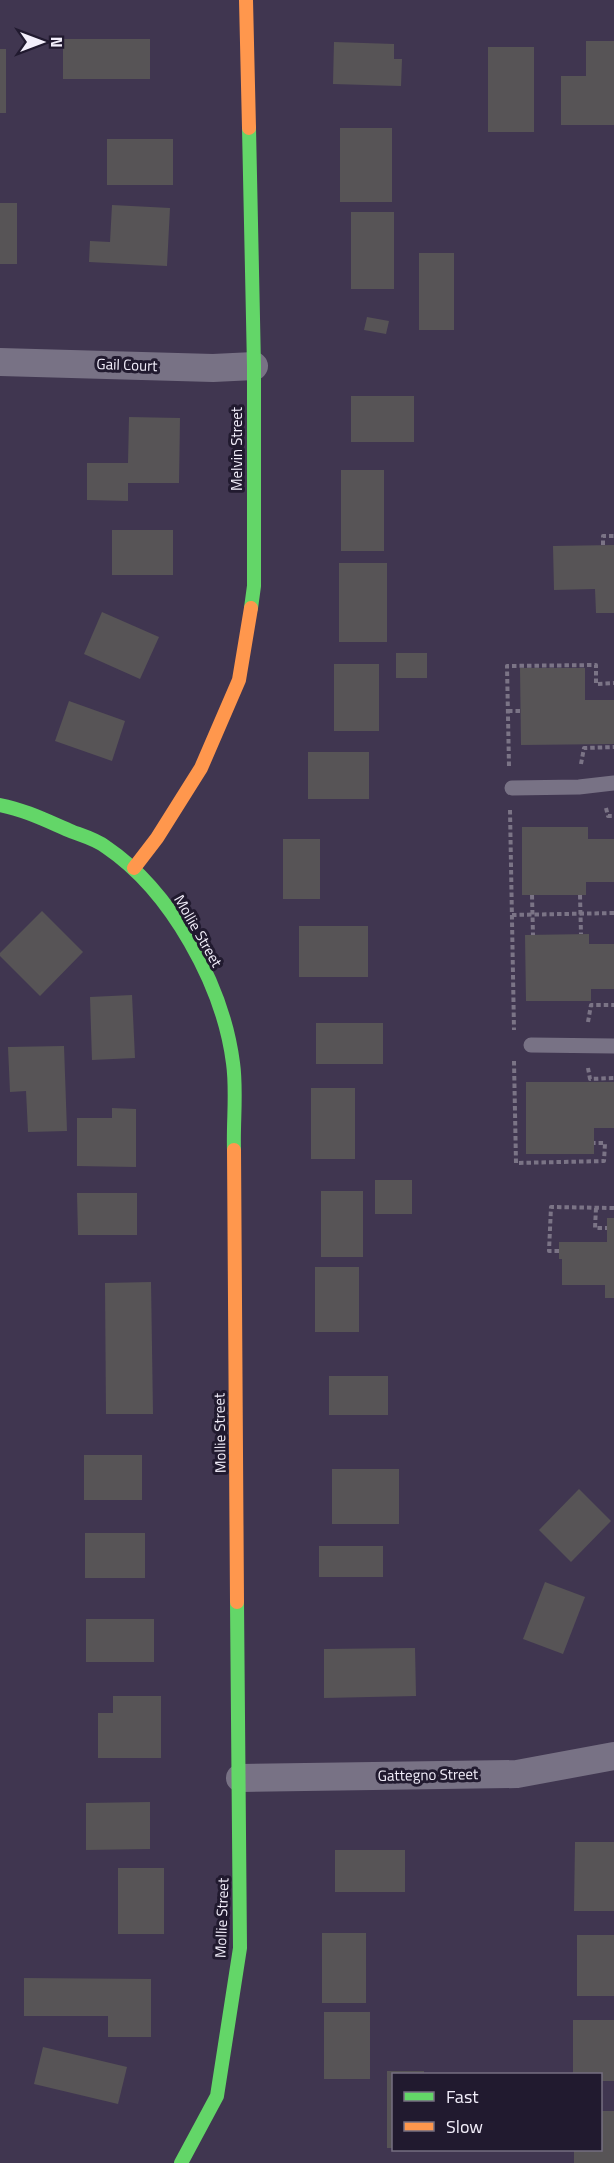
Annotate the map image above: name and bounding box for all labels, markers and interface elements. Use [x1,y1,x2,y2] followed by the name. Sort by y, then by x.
[12,12,72,72] north arrow
[45,36,69,48] text: N
[96,352,159,377] street label: Gail Court
[225,406,248,491] street label: Melvin Street
[168,890,229,972] street label: Mollie Street
[207,1392,232,1473] street label: Mollie Street
[378,1762,479,1787] street label: Gattegno Street
[209,1877,234,1958] street label: Mollie Street
[392,2073,602,2151] legend
[446,2083,479,2110] text: Fast
[446,2113,483,2140] text: Slow

